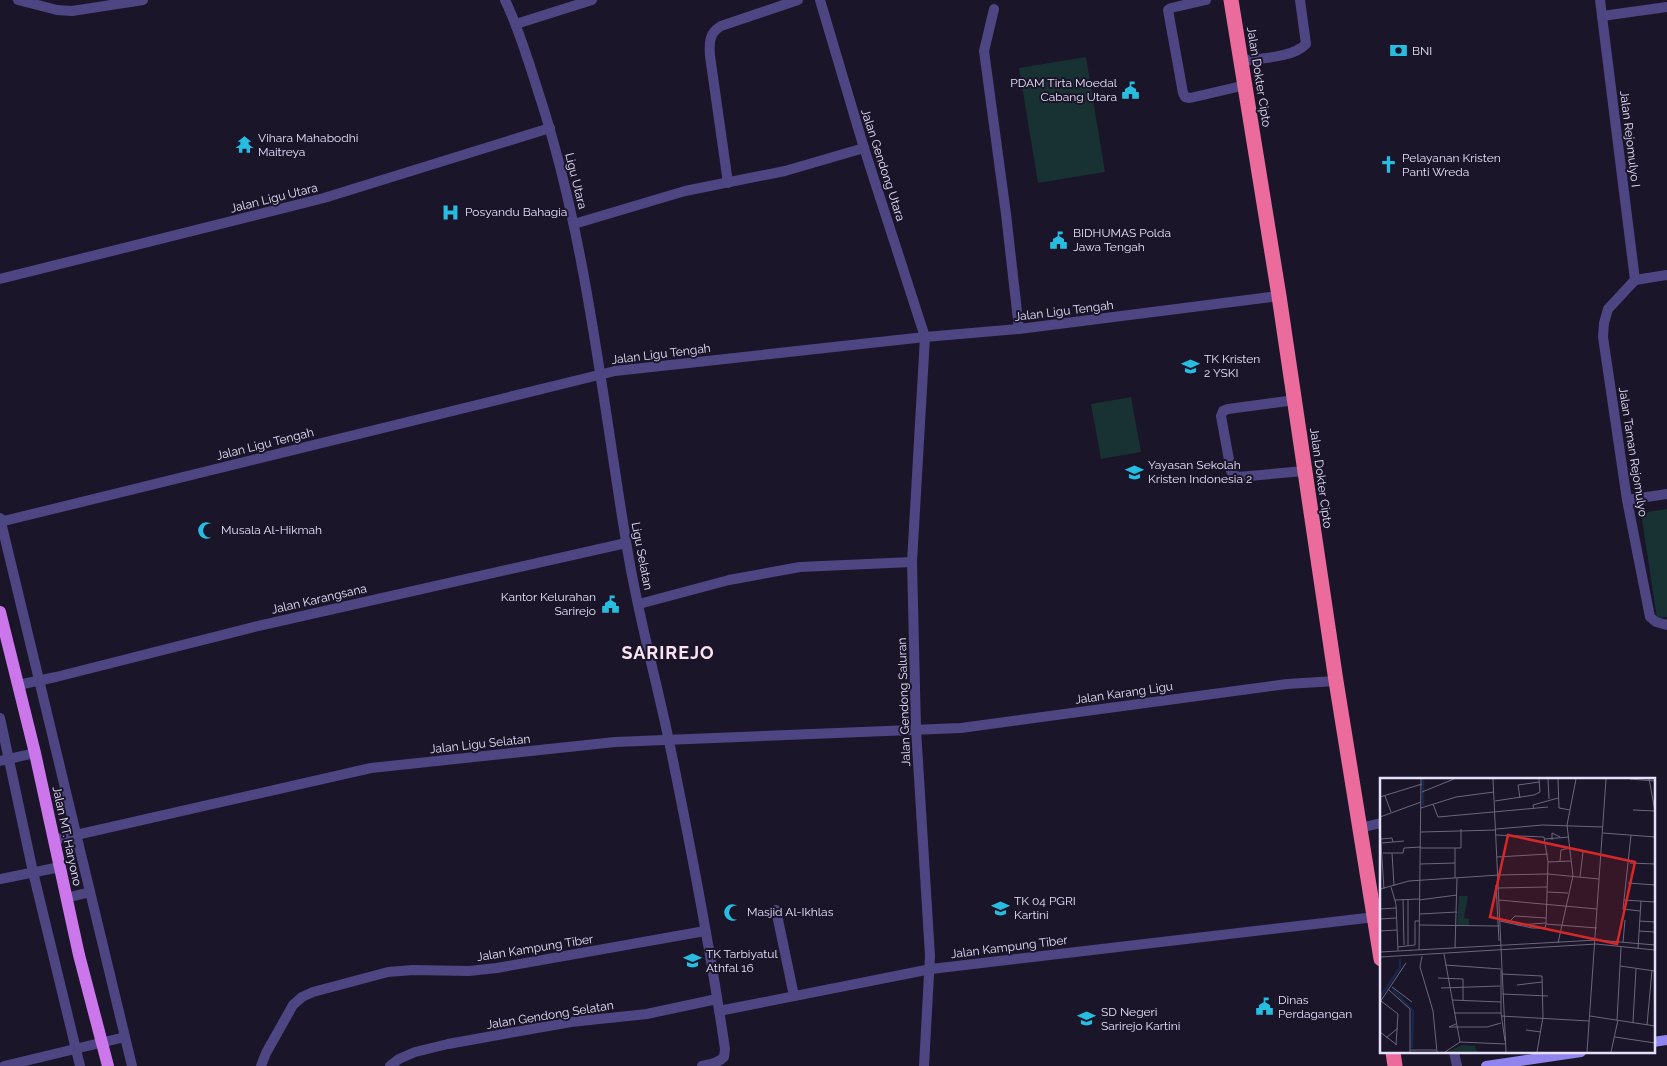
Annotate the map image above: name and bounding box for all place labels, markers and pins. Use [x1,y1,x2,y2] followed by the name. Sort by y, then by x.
[1388,41,1408,61] bank icon: BNI
[1412,44,1432,58] place label: BNI
[1010,76,1118,104] place label: PDAM Tirta Moedal Cabang Utara
[1121,80,1141,100] public building icon: PDAM Tirta Moedal Cabang Utara
[258,131,358,159] place label: Vihara Mahabodhi Maitreya
[234,135,254,155] temple icon: Vihara Mahabodhi Maitreya
[1402,151,1501,179] place label: Pelayanan Kristen Panti Wreda
[1378,155,1398,175] church icon: Pelayanan Kristen Panti Wreda
[441,202,461,222] hospital icon: Posyandu Bahagia
[465,205,567,219] place label: Posyandu Bahagia
[1073,226,1171,254] place label: BIDHUMAS Polda Jawa Tengah
[1049,230,1069,250] public building icon: BIDHUMAS Polda Jawa Tengah
[1204,352,1260,380] place label: TK Kristen 2 YSKI
[1180,356,1200,376] school or university icon: TK Kristen 2 YSKI
[1148,458,1252,486] place label: Yayasan Sekolah Kristen Indonesia 2
[1124,462,1144,482] school or university icon: Yayasan Sekolah Kristen Indonesia 2
[197,520,217,540] mosque icon: Musala Al-Hikmah
[221,523,322,537] place label: Musala Al-Hikmah
[501,590,596,618] place label: Kantor Kelurahan Sarirejo
[600,594,620,614] public building icon: Kantor Kelurahan Sarirejo
[1014,894,1076,922] place label: TK 04 PGRI Kartini
[990,898,1010,918] school or university icon: TK 04 PGRI Kartini
[723,902,743,922] mosque icon: Masjid Al-Ikhlas
[747,905,834,919] place label: Masjid Al-Ikhlas
[706,947,778,975] place label: TK Tarbiyatul Athfal 16
[682,951,702,971] school or university icon: TK Tarbiyatul Athfal 16
[1278,993,1352,1021] place label: Dinas Perdagangan
[1254,997,1274,1017] public building icon: Dinas Perdagangan
[1101,1005,1180,1033] place label: SD Negeri Sarirejo Kartini
[1077,1009,1097,1029] school or university icon: SD Negeri Sarirejo Kartini

